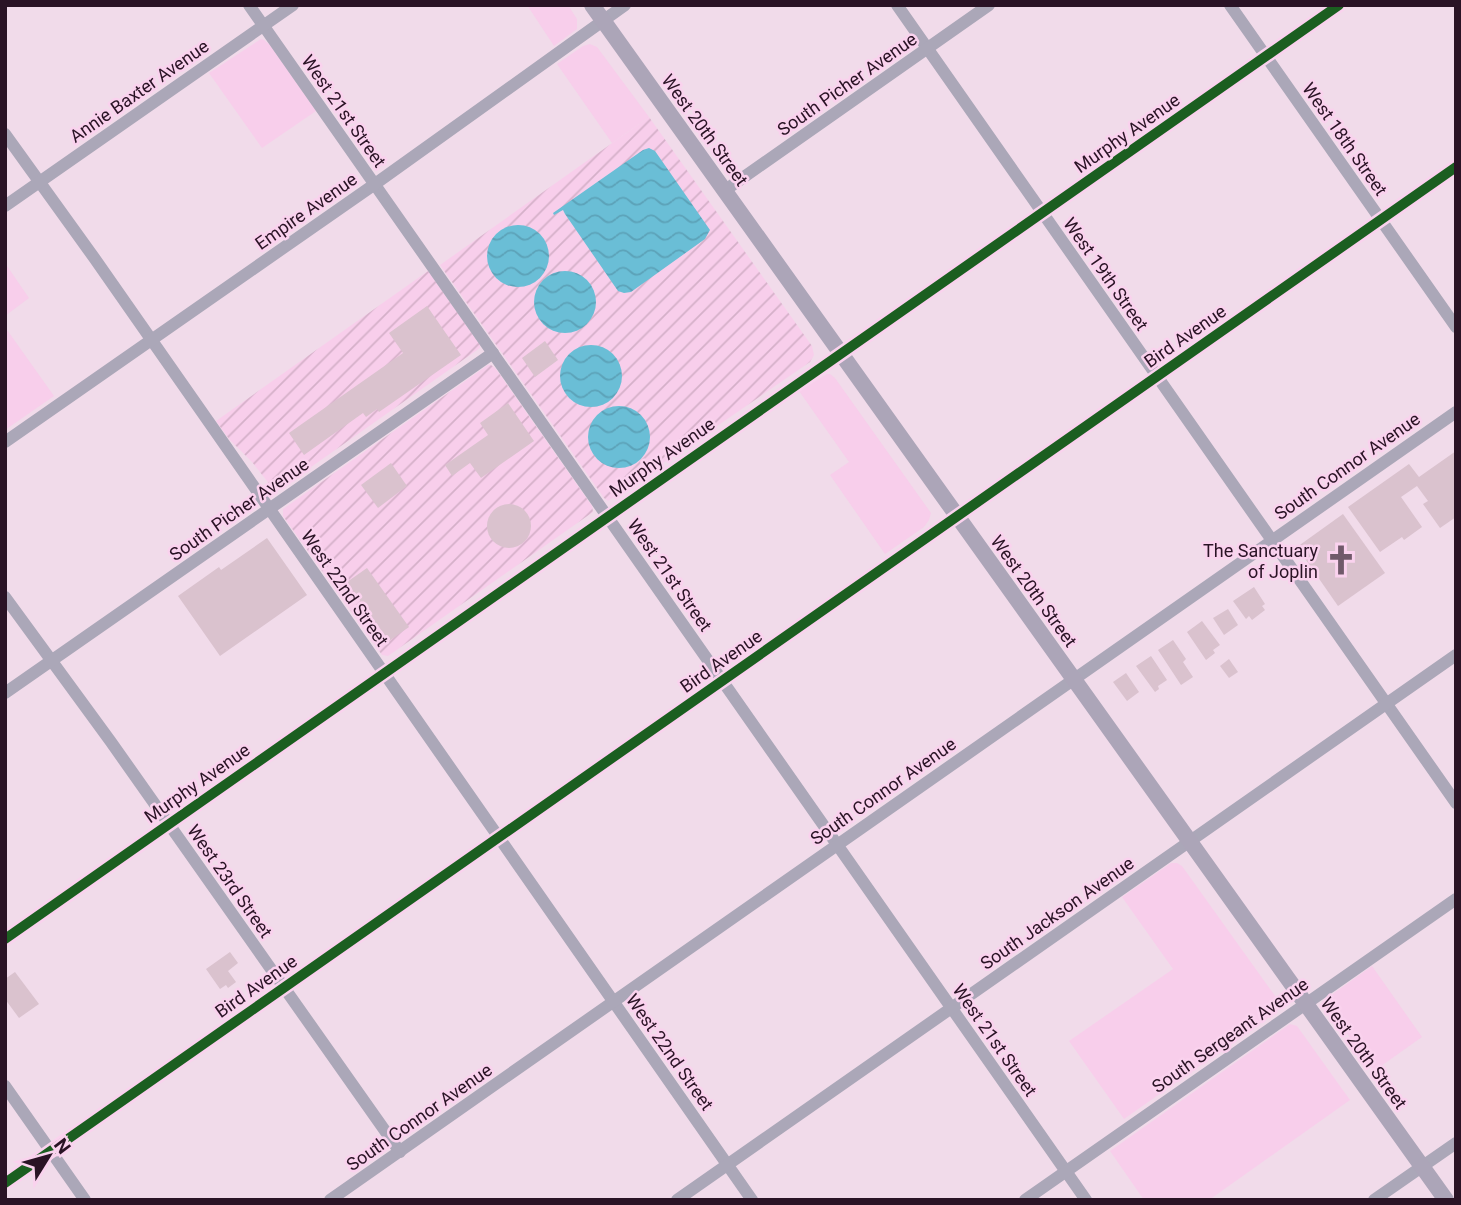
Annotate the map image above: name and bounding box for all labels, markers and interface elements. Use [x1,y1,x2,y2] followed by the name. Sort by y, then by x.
[773,28,921,140] street label: South Picher Avenue
[65,35,213,147] street label: Annie Baxter Avenue
[297,51,391,171] street label: West 21st Street
[657,70,753,190] street label: West 20th Street
[1298,79,1392,200] street label: West 18th Street
[1070,89,1184,177] street label: Murphy Avenue
[251,168,361,254] street label: Empire Avenue
[1059,214,1153,335] street label: West 19th Street
[1140,300,1230,372] street label: Bird Avenue
[1270,408,1424,524] street label: South Connor Avenue
[605,413,719,501] street label: Murphy Avenue
[165,453,313,565] street label: South Picher Avenue
[623,515,717,635] street label: West 21st Street
[297,526,393,650] street label: West 22nd Street
[986,531,1082,651] street label: West 20th Street
[1203,540,1318,582] place label: The Sanctuary of Joplin
[1324,543,1358,577] church icon: The Sanctuary of Joplin
[676,625,766,697] street label: Bird Avenue
[806,733,960,849] street label: South Connor Avenue
[140,739,254,827] street label: Murphy Avenue
[183,820,277,942] street label: West 23rd Street
[976,852,1138,974] street label: South Jackson Avenue
[211,950,301,1022] street label: Bird Avenue
[1148,973,1312,1097] street label: South Sergeant Avenue
[948,980,1042,1100] street label: West 21st Street
[622,990,718,1114] street label: West 22nd Street
[1316,993,1412,1113] street label: West 20th Street
[342,1059,496,1175] street label: South Connor Avenue
[14,1121,84,1191] north arrow
[49,1134,75,1158] text: N

